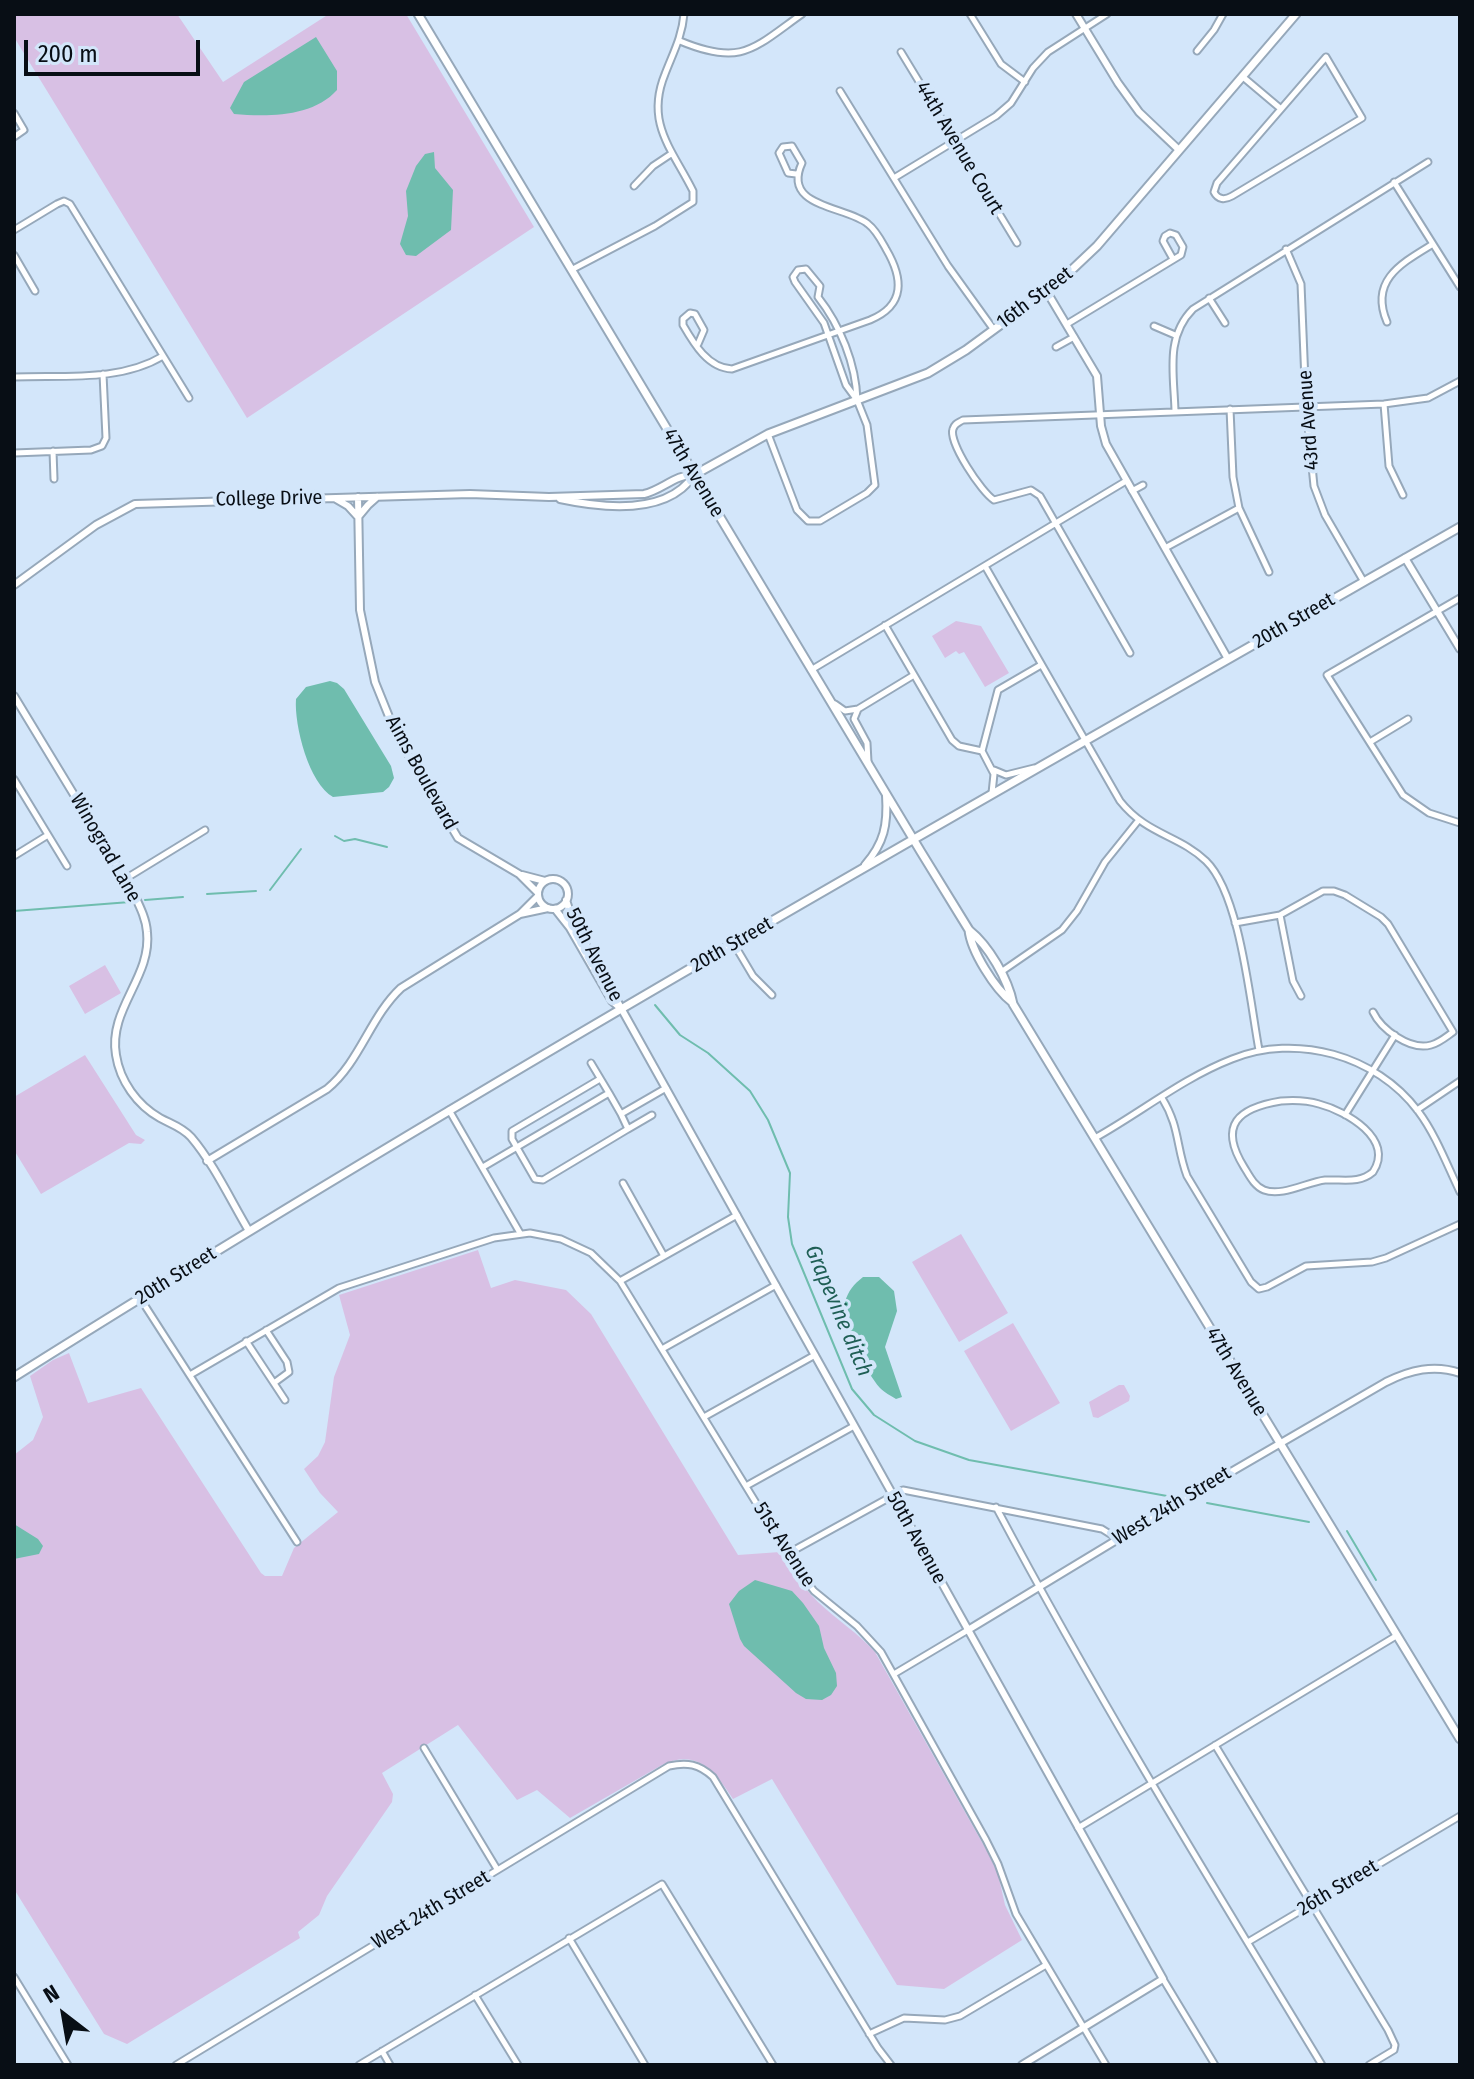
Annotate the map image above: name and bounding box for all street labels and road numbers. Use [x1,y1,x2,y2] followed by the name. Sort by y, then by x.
[910,77,1008,219] street label: 44th Avenue Court
[992,262,1078,334] street label: 16th Street
[1294,369,1324,471] street label: 43rd Avenue
[657,424,729,522] street label: 47th Avenue
[215,486,323,512] street label: College Drive
[1249,588,1339,654] street label: 20th Street
[380,712,462,834] street label: Aims Boulevard
[64,790,146,906] street label: Winograd Lane
[560,904,628,1006] street label: 50th Avenue
[687,912,777,978] street label: 20th Street
[131,1242,221,1310] street label: 20th Street
[1200,1323,1272,1421] street label: 47th Avenue
[1109,1461,1235,1551] street label: West 24th Street
[881,1488,951,1588] street label: 50th Avenue
[748,1498,820,1592] street label: 51st Avenue
[1293,1855,1383,1921] street label: 26th Street
[368,1865,494,1955] street label: West 24th Street

